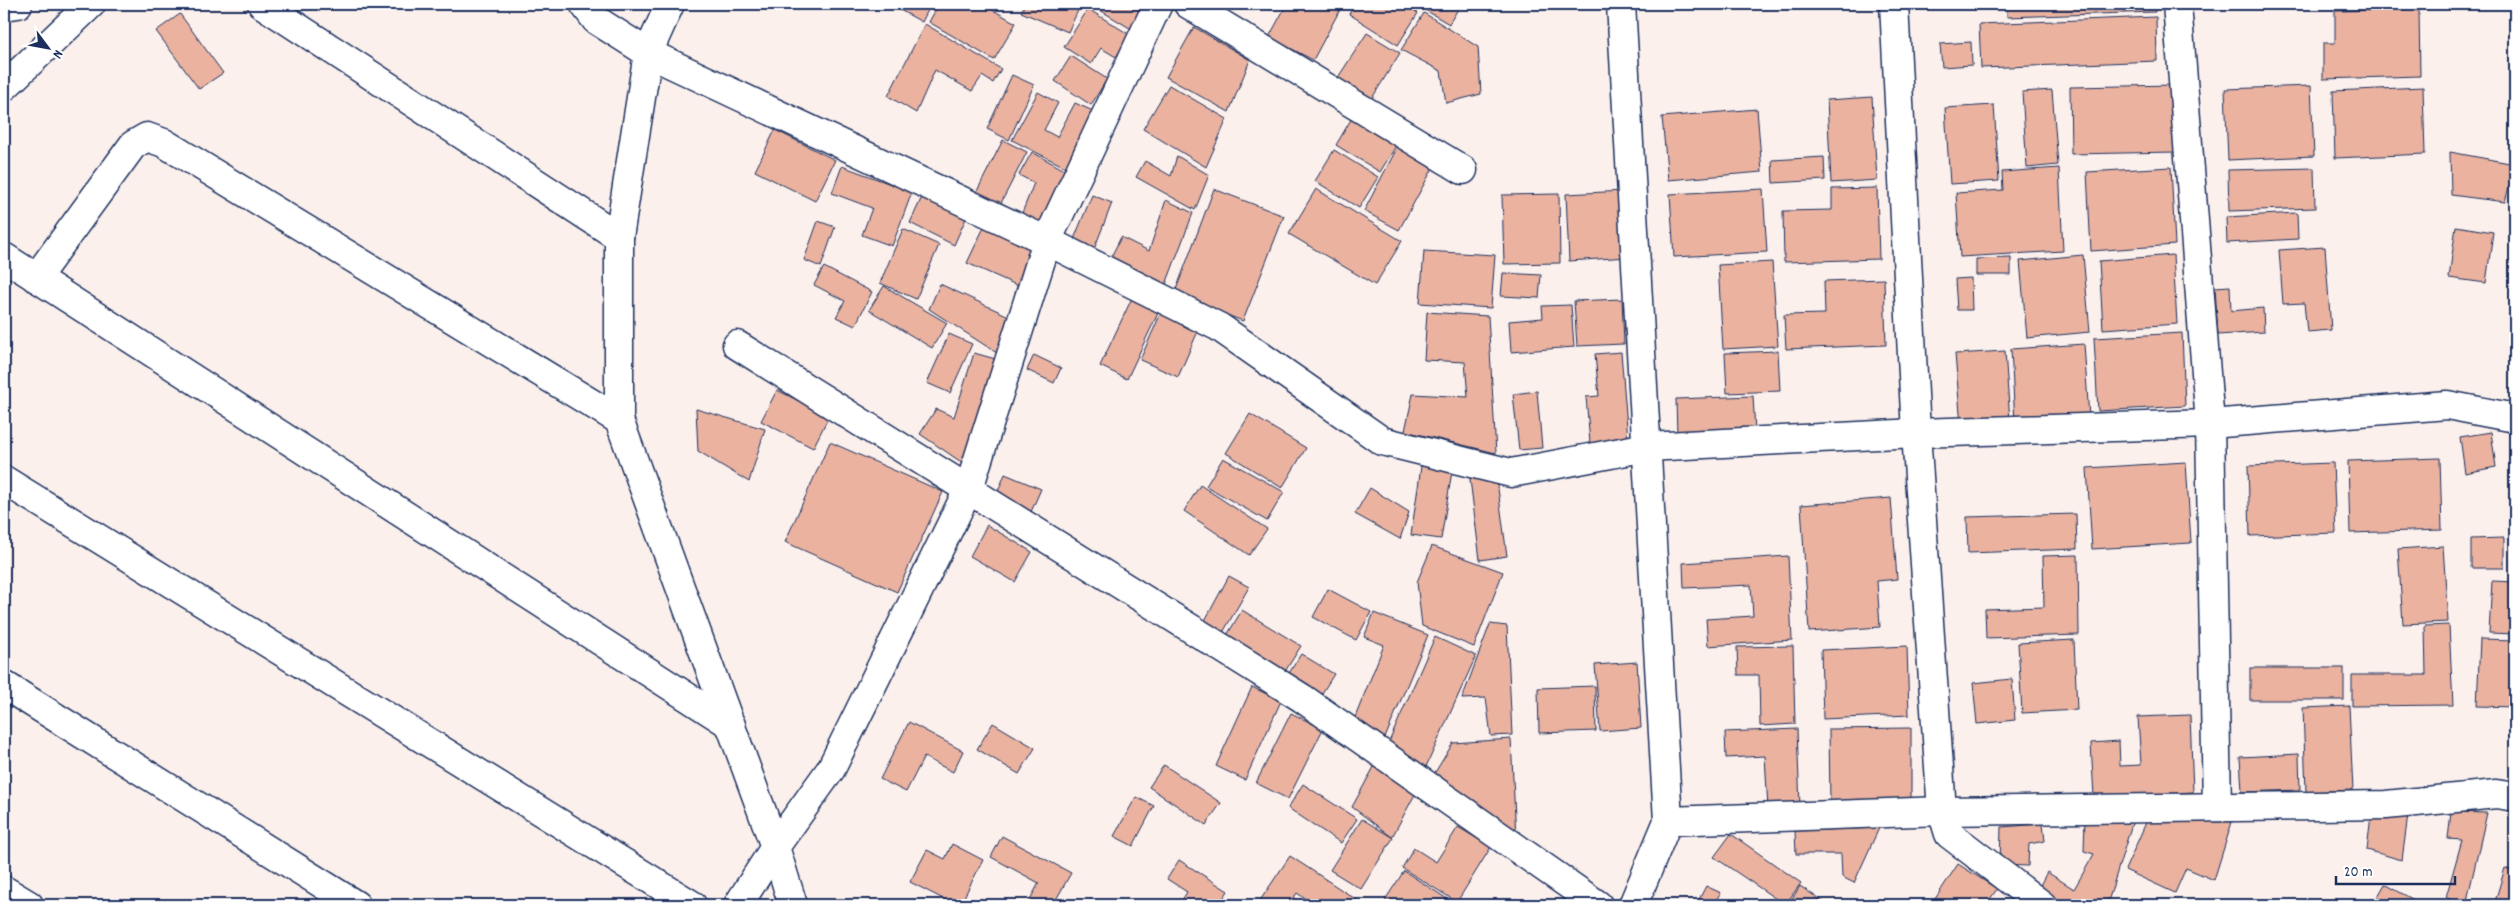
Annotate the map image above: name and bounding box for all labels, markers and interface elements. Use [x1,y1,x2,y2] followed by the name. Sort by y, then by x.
[22,22,72,72] north arrow
[47,46,68,62] text: N
[2336,854,2455,886] scale bar
[2344,862,2372,884] text: 20 m

